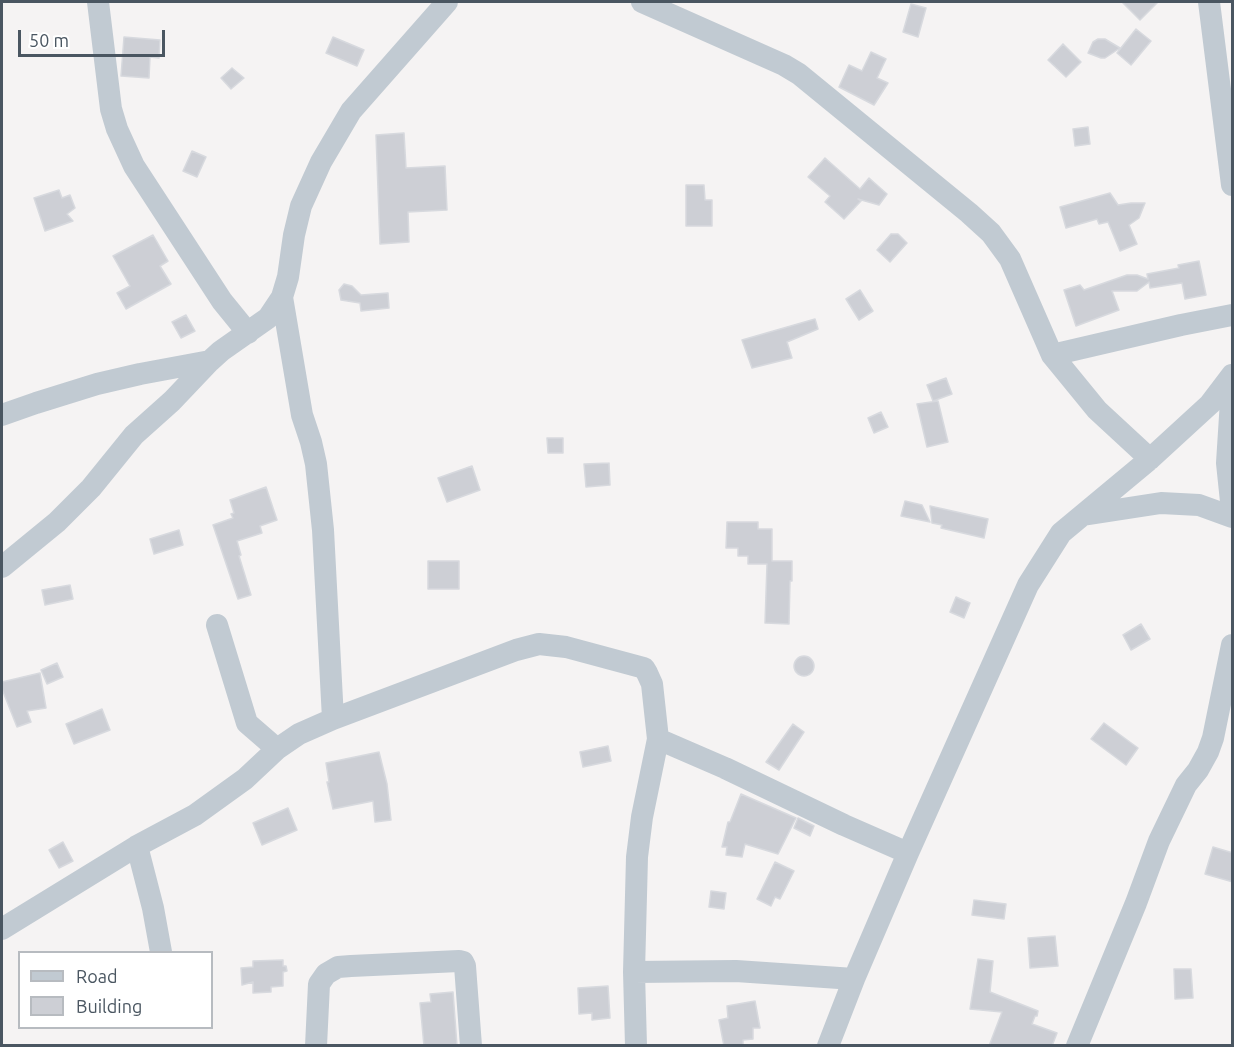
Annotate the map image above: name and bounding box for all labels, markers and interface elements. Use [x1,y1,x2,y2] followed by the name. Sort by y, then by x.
[21,18,168,56] scale bar
[29,30,69,50] text: 50 m
[18,951,213,1029] legend
[76,966,118,986] text: Road
[76,996,142,1016] text: Building

